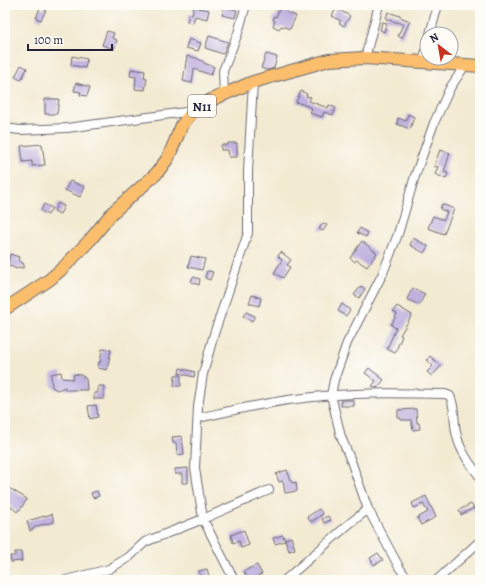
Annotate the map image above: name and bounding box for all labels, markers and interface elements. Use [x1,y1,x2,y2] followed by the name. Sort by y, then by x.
[28,26,112,52] scale bar
[419,26,459,66] north arrow
[427,29,441,46] text: N
[34,32,63,48] text: 100 m
[188,95,216,117] road number: N11

